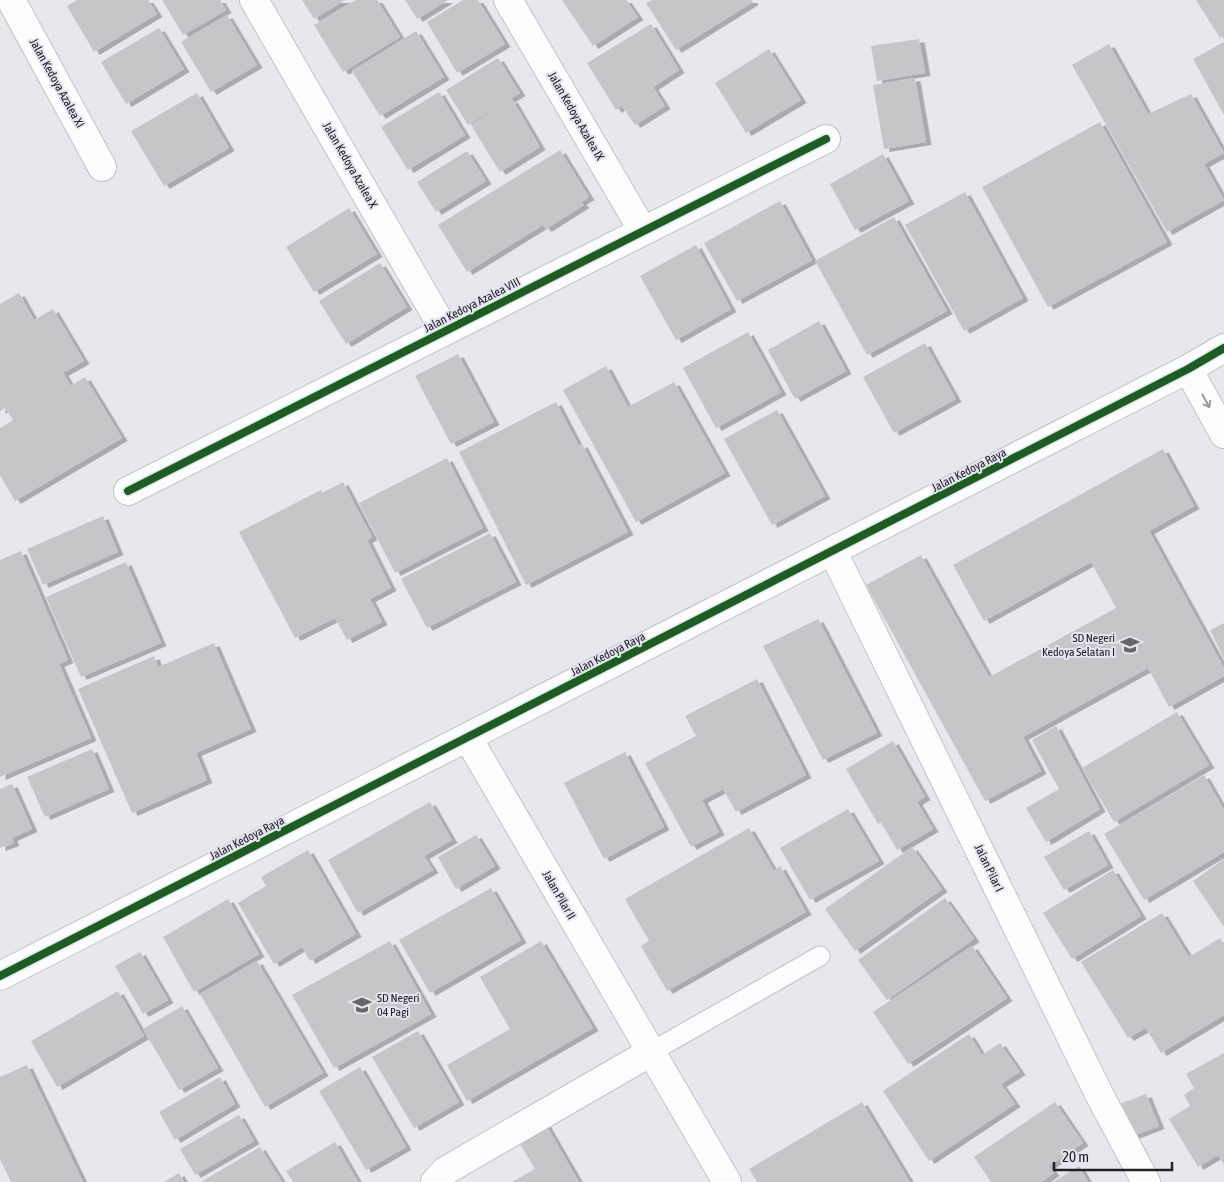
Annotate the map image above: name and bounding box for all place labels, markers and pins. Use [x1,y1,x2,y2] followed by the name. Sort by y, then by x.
[1042,631,1115,659] place label: SD Negeri Kedoya Selatan I
[1119,634,1141,656] school or university icon: SD Negeri Kedoya Selatan I
[377,991,420,1019] place label: SD Negeri 04 Pagi
[351,994,373,1016] school or university icon: SD Negeri 04 Pagi

